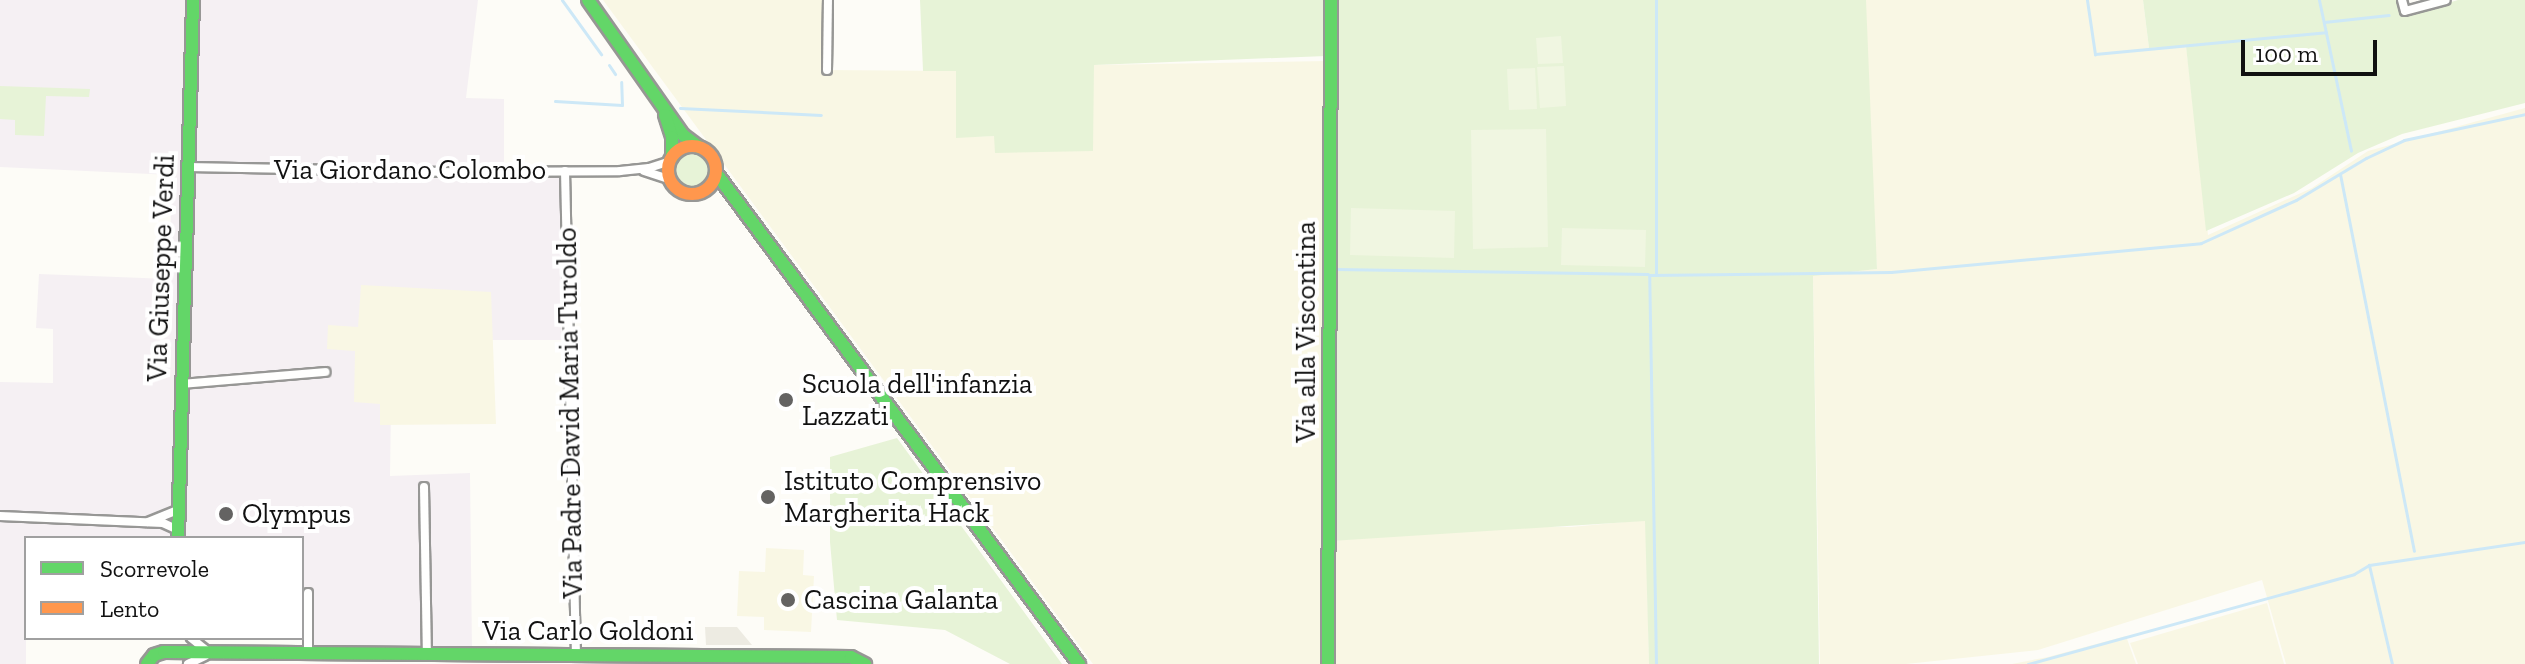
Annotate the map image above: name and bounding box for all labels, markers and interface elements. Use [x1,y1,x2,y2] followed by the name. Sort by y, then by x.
[2245,24,2381,74] scale bar
[2255,39,2318,68] text: 100 m
[140,153,182,383] street label: Via Giuseppe Verdi
[274,153,546,187] street label: Via Giordano Colombo
[1289,221,1323,443] street label: Via alla Viscontina
[550,227,590,599] street label: Via Padre David Maria Turoldo
[802,367,1033,433] place label: Scuola dell'infanzia Lazzati
[777,391,795,409] marker: Scuola dell'infanzia Lazzati
[784,464,1041,530] place label: Istituto Comprensivo Margherita Hack
[759,488,777,506] marker: Istituto Comprensivo Margherita Hack
[242,497,351,531] place label: Olympus
[217,505,235,523] marker: Olympus
[24,536,304,640] legend
[100,554,209,583] text: Scorrevole
[804,583,998,617] place label: Cascina Galanta
[779,591,797,609] marker: Cascina Galanta
[100,594,159,623] text: Lento
[482,614,694,648] street label: Via Carlo Goldoni

